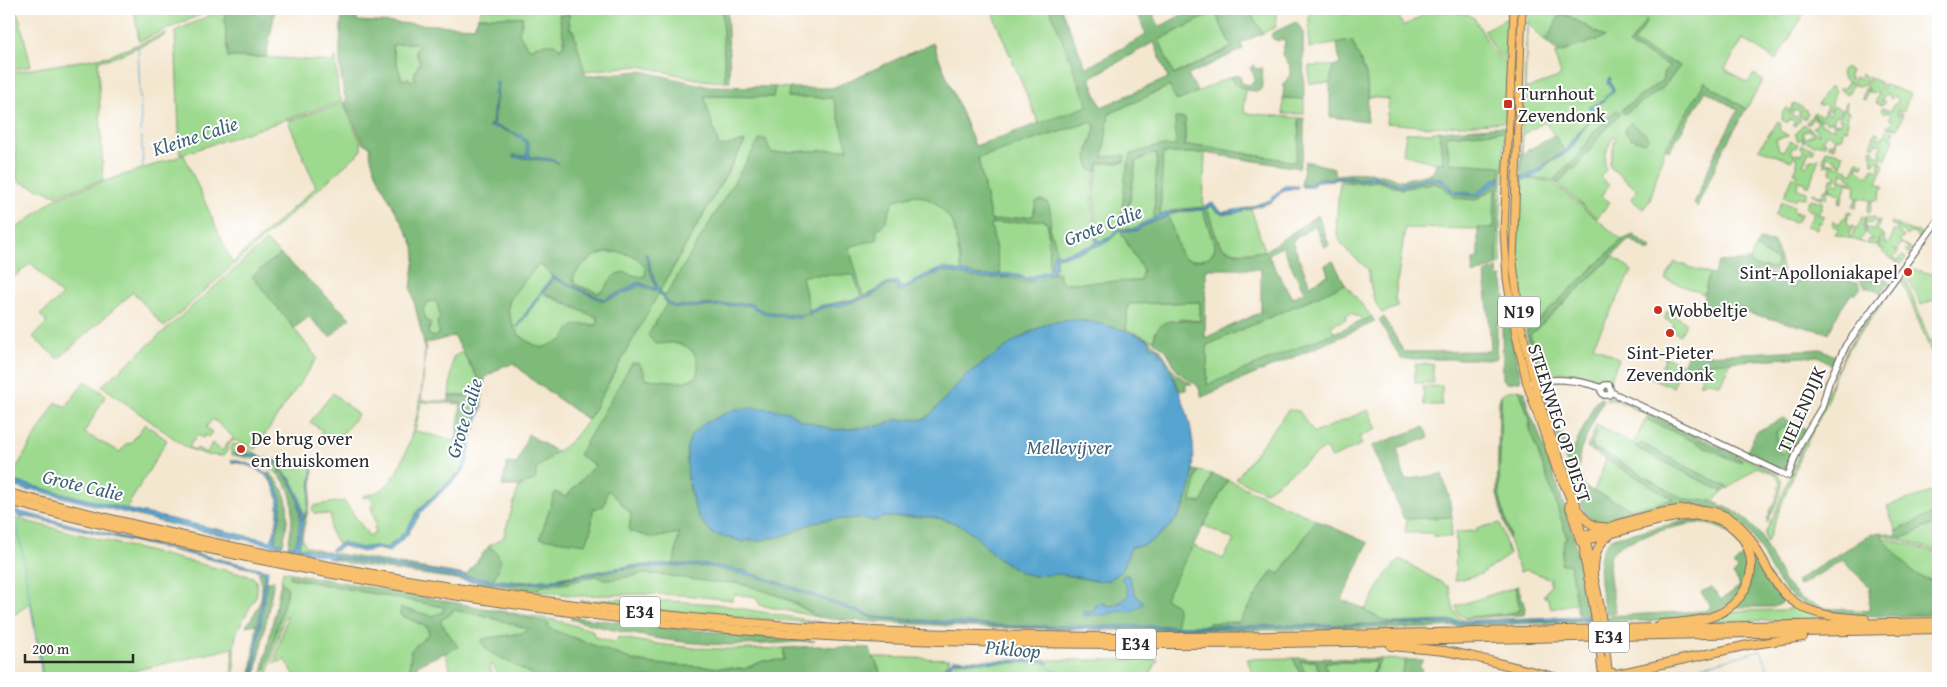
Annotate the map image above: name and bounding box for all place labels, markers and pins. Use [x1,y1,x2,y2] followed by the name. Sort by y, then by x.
[1518,79,1606,129] place label: Turnhout Zevendonk
[1502,98,1514,110] marker: Turnhout Zevendonk
[1740,258,1898,286] place label: Sint-Apolloniakapel
[1902,266,1914,278] marker: Sint-Apolloniakapel
[1668,296,1748,324] place label: Wobbeltje
[1652,304,1664,316] marker: Wobbeltje
[1664,327,1676,339] marker: Sint-Pieter Zevendonk
[1626,338,1714,388] place label: Sint-Pieter Zevendonk
[251,424,370,474] place label: De brug over en thuiskomen
[235,443,247,455] marker: De brug over en thuiskomen

